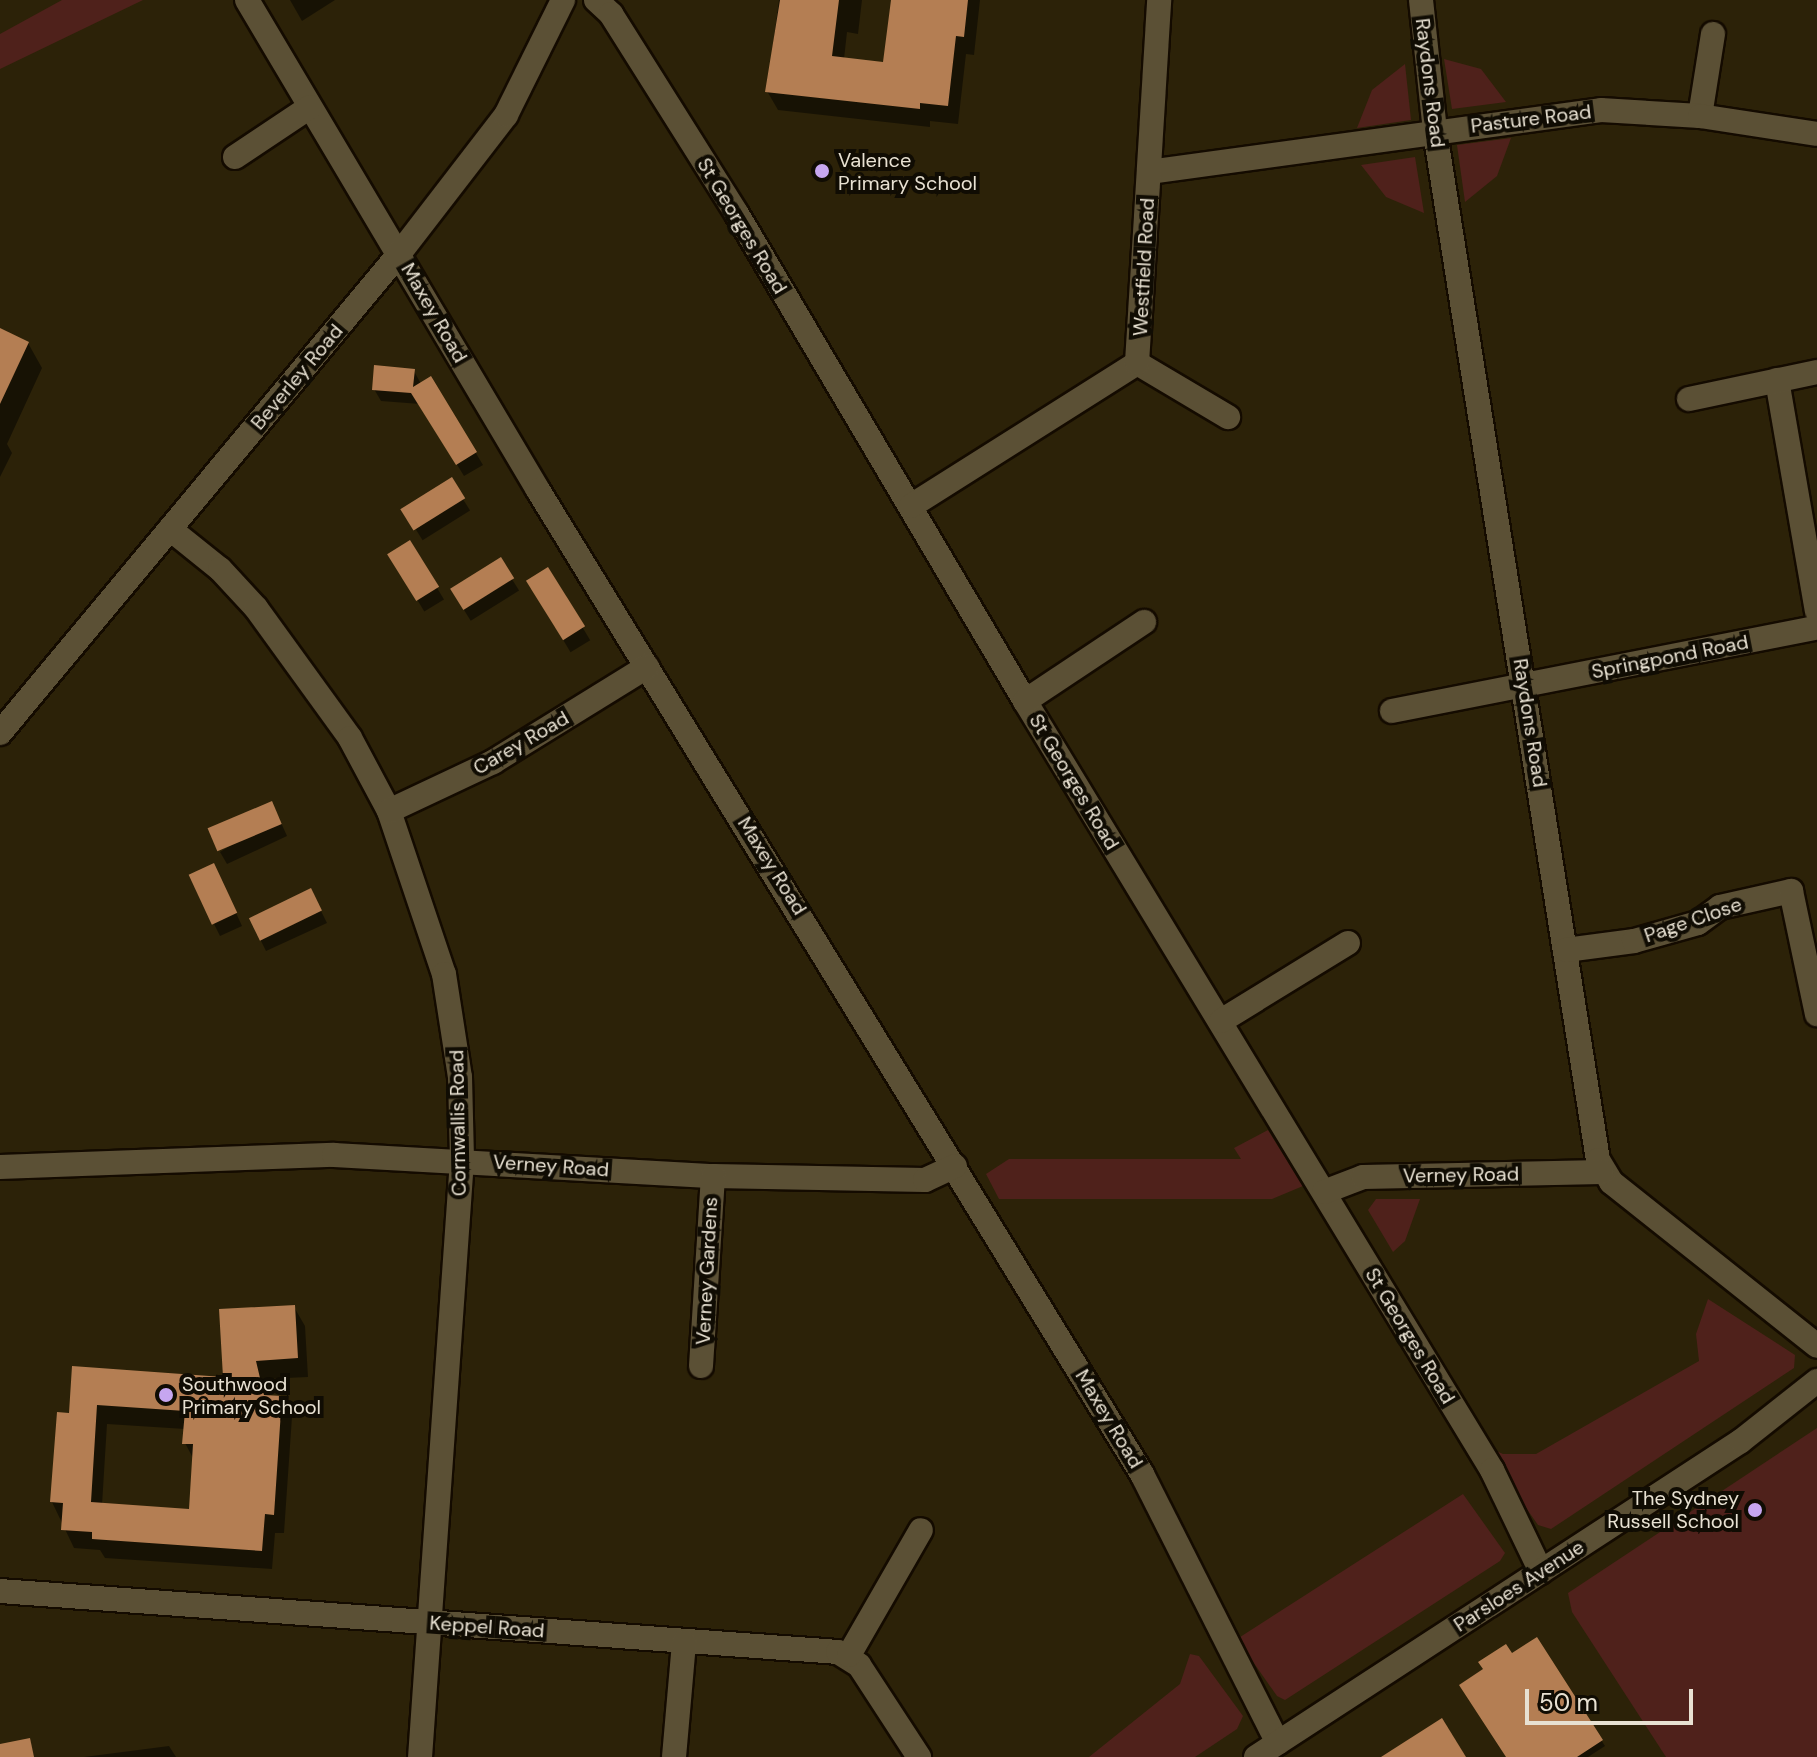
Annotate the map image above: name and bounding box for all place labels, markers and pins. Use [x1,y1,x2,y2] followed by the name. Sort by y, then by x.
[838,148,977,195] place label: Valence Primary School
[813,162,831,180] marker: Valence Primary School
[182,1372,321,1419] place label: Southwood Primary School
[157,1386,175,1404] marker: Southwood Primary School
[1607,1486,1739,1533] place label: The Sydney Russell School
[1746,1501,1764,1519] marker: The Sydney Russell School

